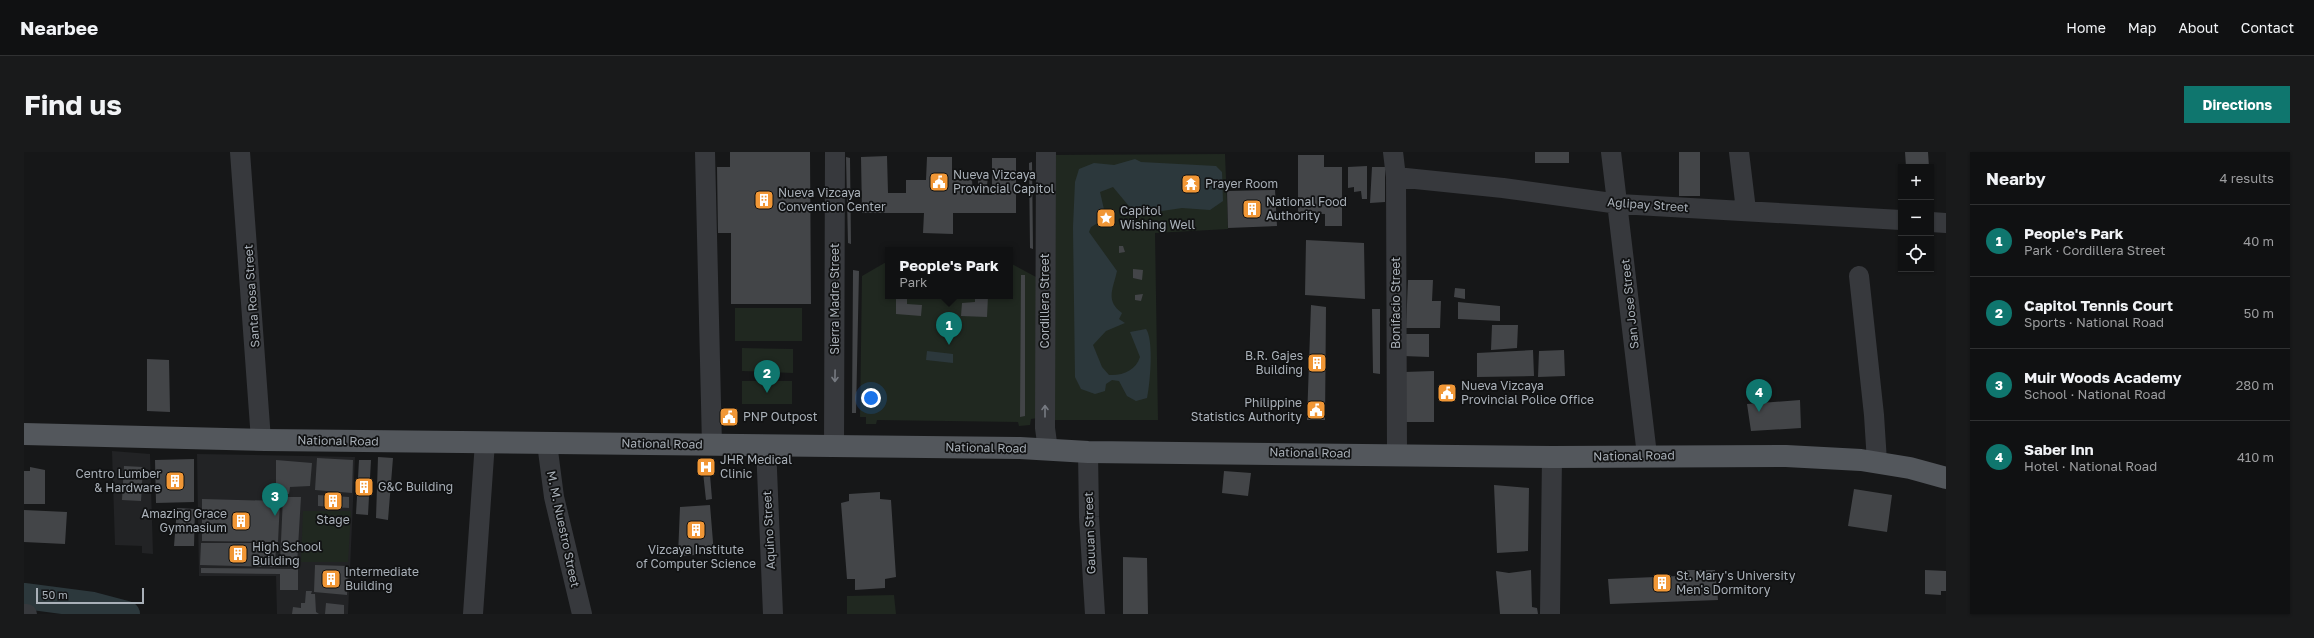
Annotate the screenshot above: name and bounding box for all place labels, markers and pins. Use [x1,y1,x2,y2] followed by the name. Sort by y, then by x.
[953,167,1055,196] place label: Nueva Vizcaya Provincial Capitol
[928,171,950,193] public building icon: Nueva Vizcaya Provincial Capitol
[1180,173,1202,195] temple icon: Prayer Room
[1205,176,1278,191] place label: Prayer Room
[778,185,886,214] place label: Nueva Vizcaya Convention Center
[753,189,775,211] building icon: Nueva Vizcaya Convention Center
[1266,194,1347,223] place label: National Food Authority
[1241,198,1263,220] building icon: National Food Authority
[1120,203,1195,232] place label: Capitol Wishing Well
[1095,207,1117,229] place icon: Capitol Wishing Well
[936,312,962,345] pin: 1
[1245,348,1303,377] place label: B.R. Gajes Building
[1306,352,1328,374] building icon: B.R. Gajes Building
[754,360,780,393] pin: 2
[1461,378,1594,407] place label: Nueva Vizcaya Provincial Police Office
[1746,379,1772,412] pin: 4
[1436,382,1458,404] public building icon: Nueva Vizcaya Provincial Police Office
[1191,395,1302,424] place label: Philippine Statistics Authority
[1305,399,1327,421] public building icon: Philippine Statistics Authority
[718,406,740,428] public building icon: PNP Outpost
[743,409,818,424] place label: PNP Outpost
[720,452,792,481] place label: JHR Medical Clinic
[695,456,717,478] hospital icon: JHR Medical Clinic
[76,466,161,495] place label: Centro Lumber & Hardware
[164,470,186,492] building icon: Centro Lumber & Hardware
[353,476,375,498] building icon: G&C Building
[378,479,453,494] place label: G&C Building
[262,483,288,516] pin: 3
[322,490,344,512] building icon: Stage
[141,506,227,535] place label: Amazing Grace Gymnasium
[230,510,252,532] building icon: Amazing Grace Gymnasium
[316,512,350,527] place label: Stage
[685,519,707,541] building icon: Vizcaya Institute of Computer Science
[252,539,322,568] place label: High School Building
[636,542,756,571] place label: Vizcaya Institute of Computer Science
[227,543,249,565] building icon: High School Building
[345,564,419,593] place label: Intermediate Building
[320,568,342,590] building icon: Intermediate Building
[1676,568,1796,597] place label: St. Mary's University Men's Dormitory
[1651,572,1673,594] building icon: St. Mary's University Men's Dormitory

